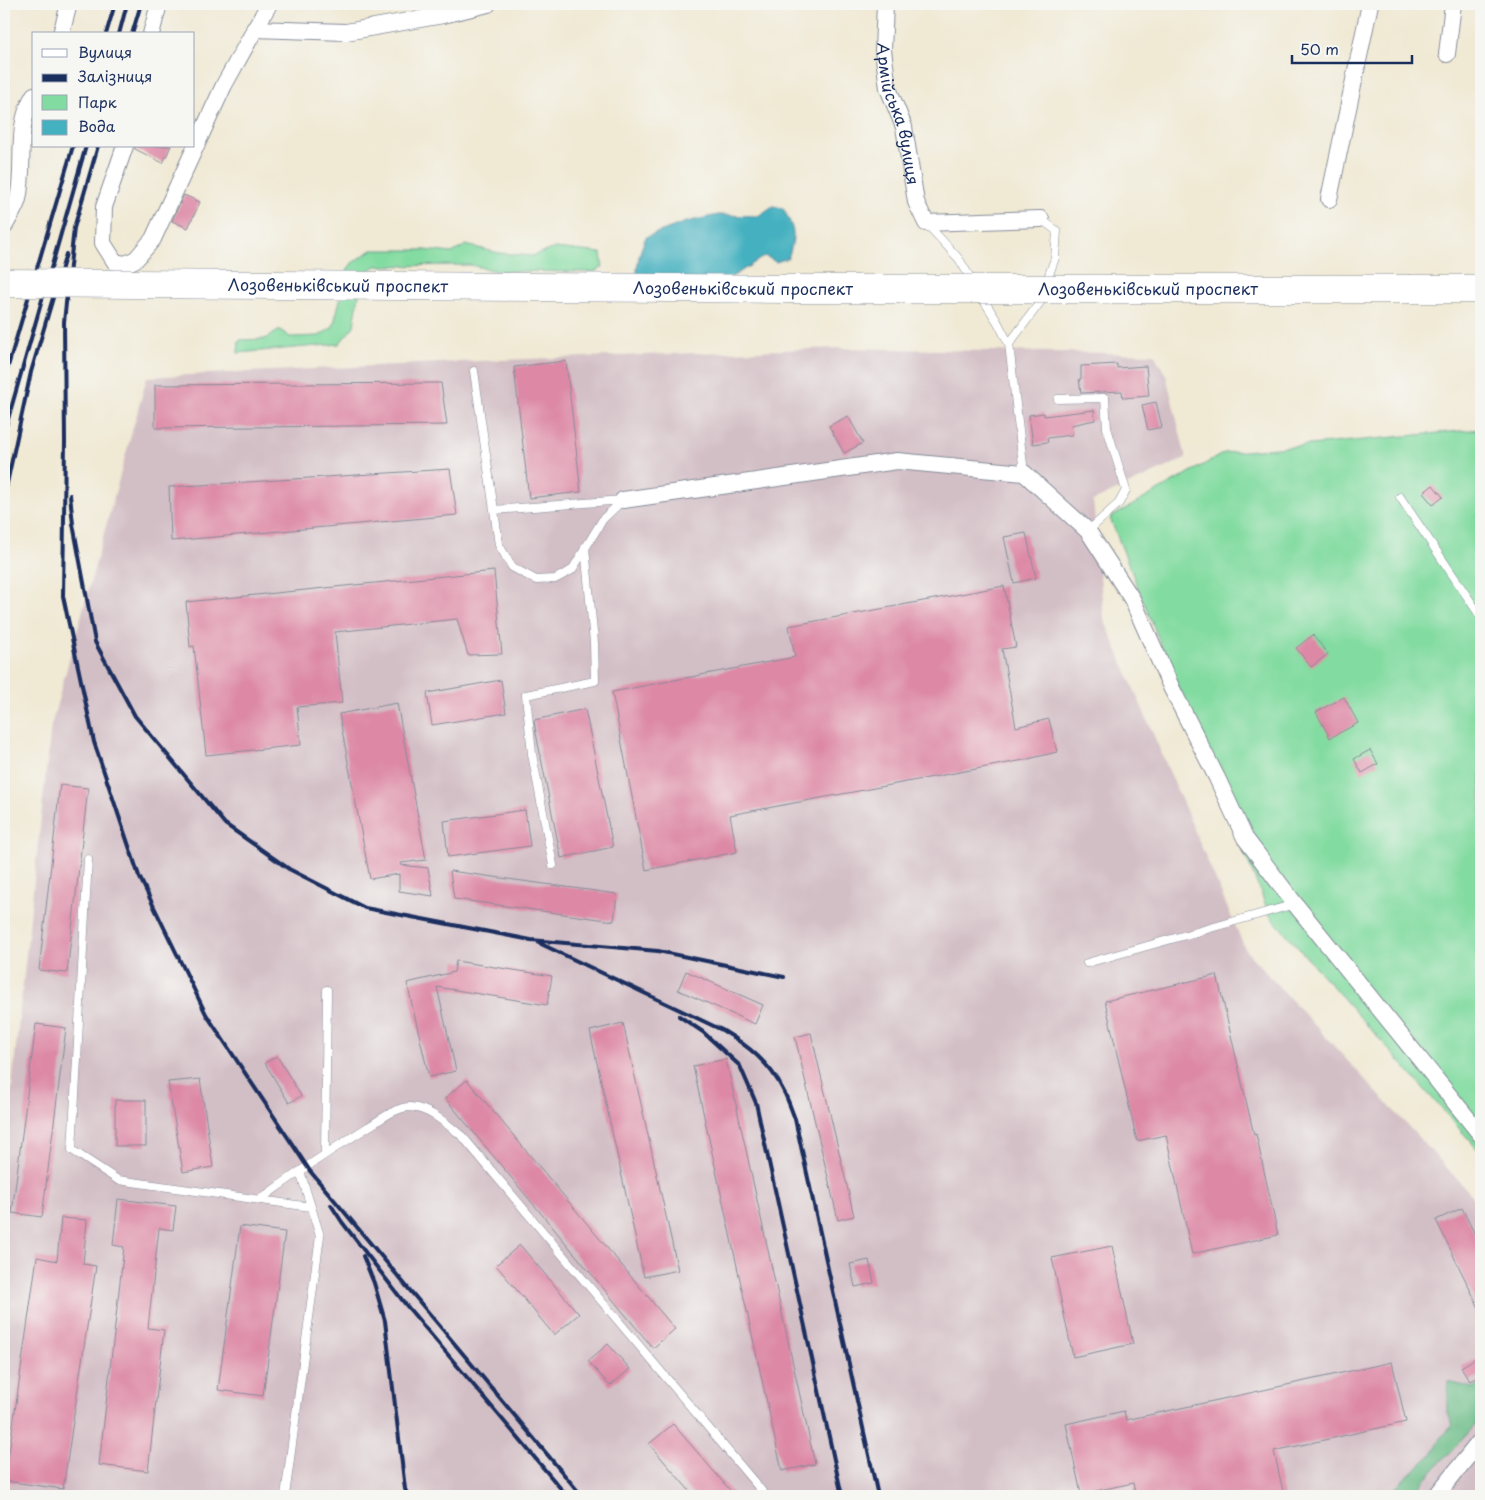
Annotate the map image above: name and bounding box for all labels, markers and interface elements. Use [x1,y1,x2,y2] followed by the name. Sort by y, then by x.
[32,32,195,148] legend
[1292,32,1412,64] scale bar
[1300,37,1339,60] text: 50 m
[78,40,132,63] text: Вулиця
[872,43,926,186] street label: Армійська вулиця
[77,64,152,87] text: Залізниця
[78,90,117,113] text: Парк
[78,114,116,137] text: Вода
[228,272,448,297] street label: Лозовеньківський проспект
[633,275,853,300] street label: Лозовеньківський проспект
[1038,276,1258,300] street label: Лозовеньківський проспект

